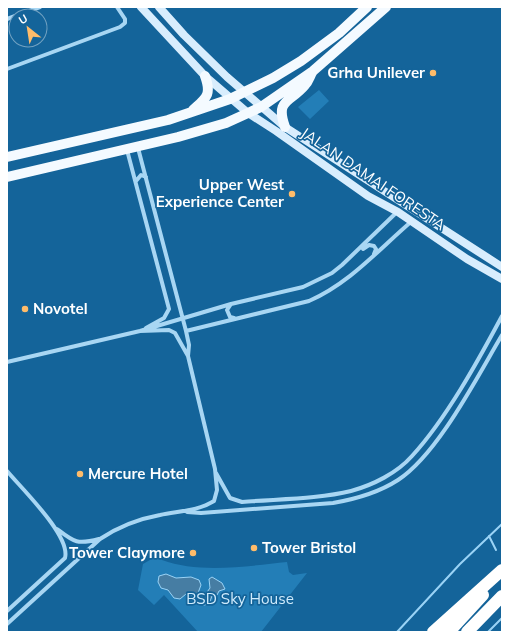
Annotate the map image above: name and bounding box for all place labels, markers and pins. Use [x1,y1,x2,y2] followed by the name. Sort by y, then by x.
[327,63,425,82] place label: Grha Unilever
[428,68,438,78] marker: Grha Unilever
[156,175,284,211] place label: Upper West Experience Center
[287,189,297,199] marker: Upper West Experience Center
[33,299,88,318] place label: Novotel
[20,304,30,314] marker: Novotel
[88,464,188,483] place label: Mercure Hotel
[75,469,85,479] marker: Mercure Hotel
[262,538,356,557] place label: Tower Bristol
[69,543,185,562] place label: Tower Claymore
[249,543,259,553] marker: Tower Bristol
[188,548,198,558] marker: Tower Claymore

